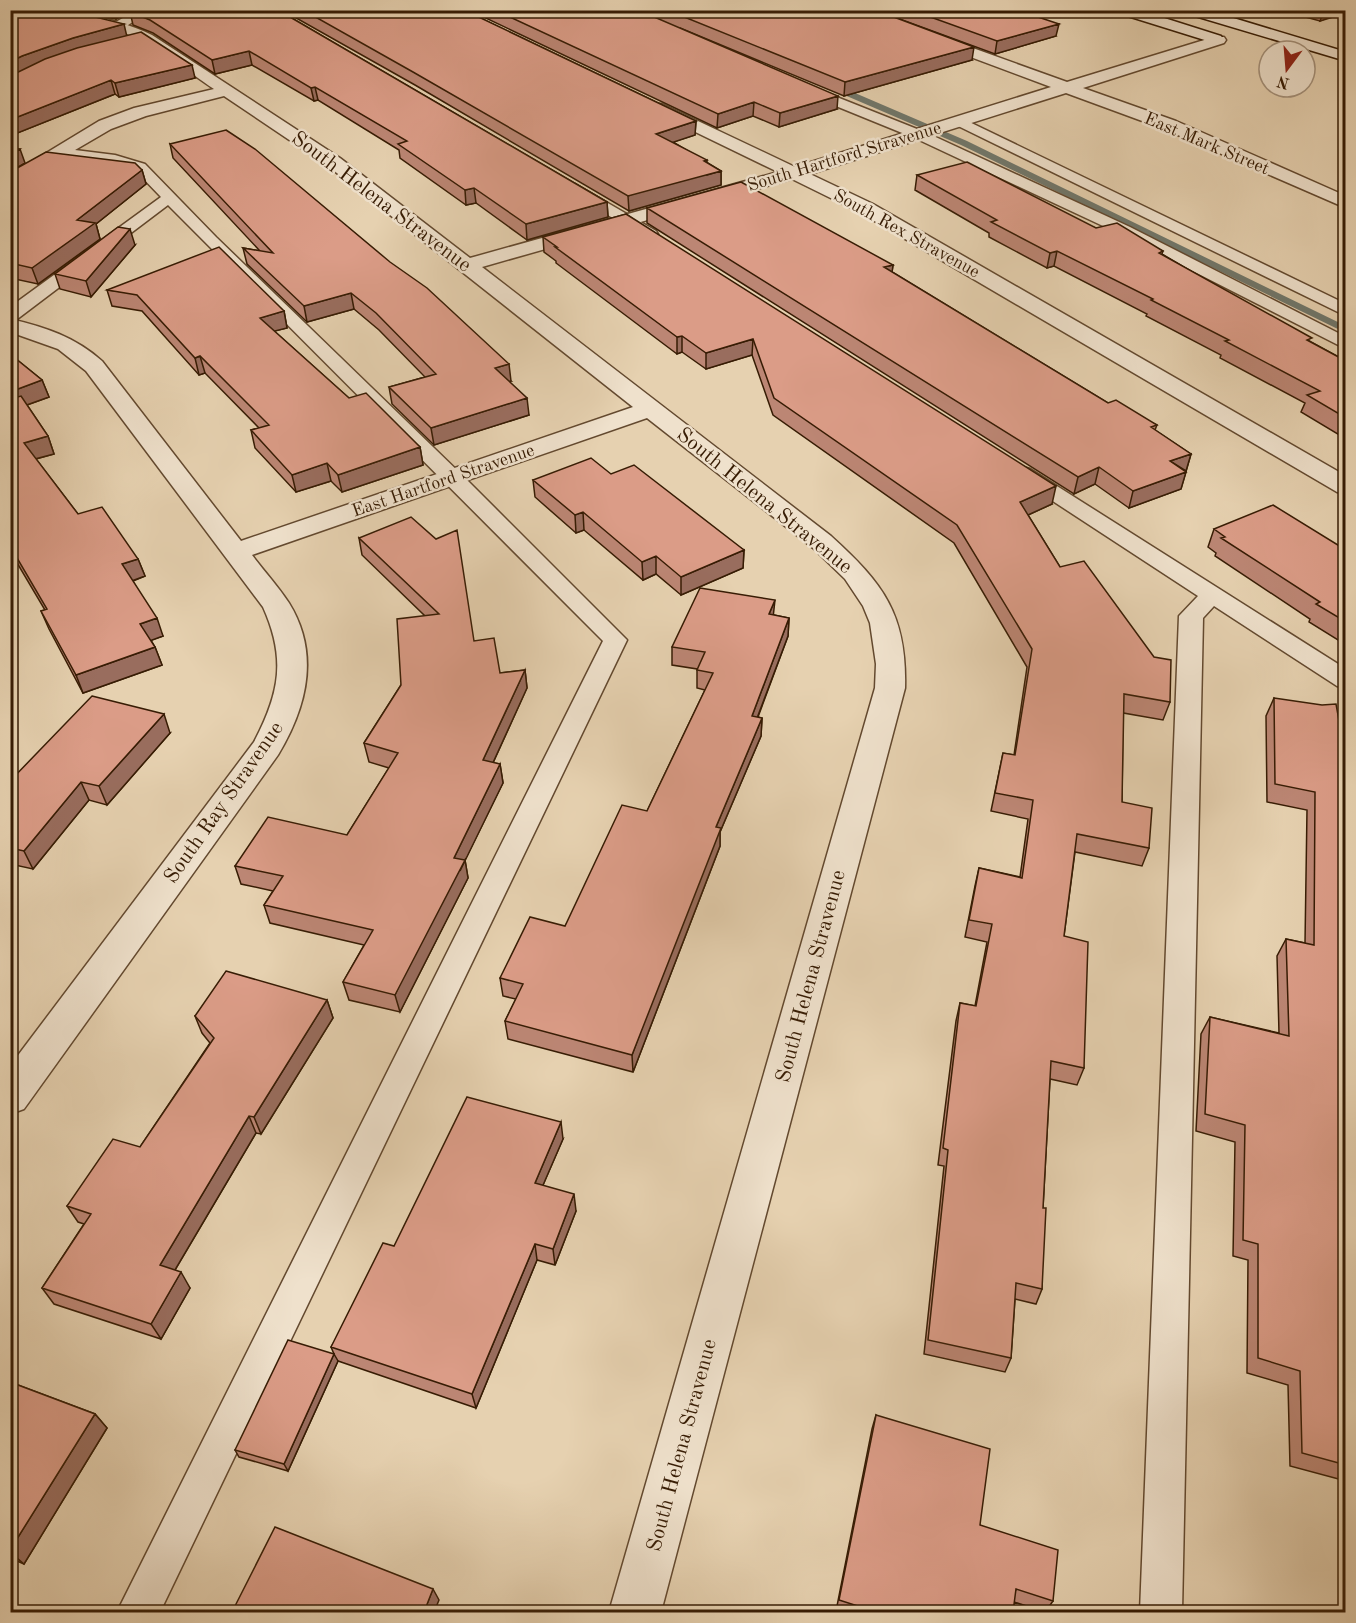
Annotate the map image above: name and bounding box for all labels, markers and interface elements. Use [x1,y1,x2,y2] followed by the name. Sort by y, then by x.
[1257,39,1317,99] north arrow
[1275,72,1292,91] text: N
[1141,109,1272,178] street label: East Mark Street
[745,119,944,195] street label: South Hartford Stravenue
[287,128,475,277] street label: South Helena Stravenue
[830,186,983,282] street label: South Rex Stravenue
[672,424,856,578] street label: South Helena Stravenue
[350,441,537,521] street label: East Hartford Stravenue
[161,718,288,888] street label: South Ray Stravenue
[773,868,850,1085] street label: South Helena Stravenue
[644,1337,721,1554] street label: South Helena Stravenue

